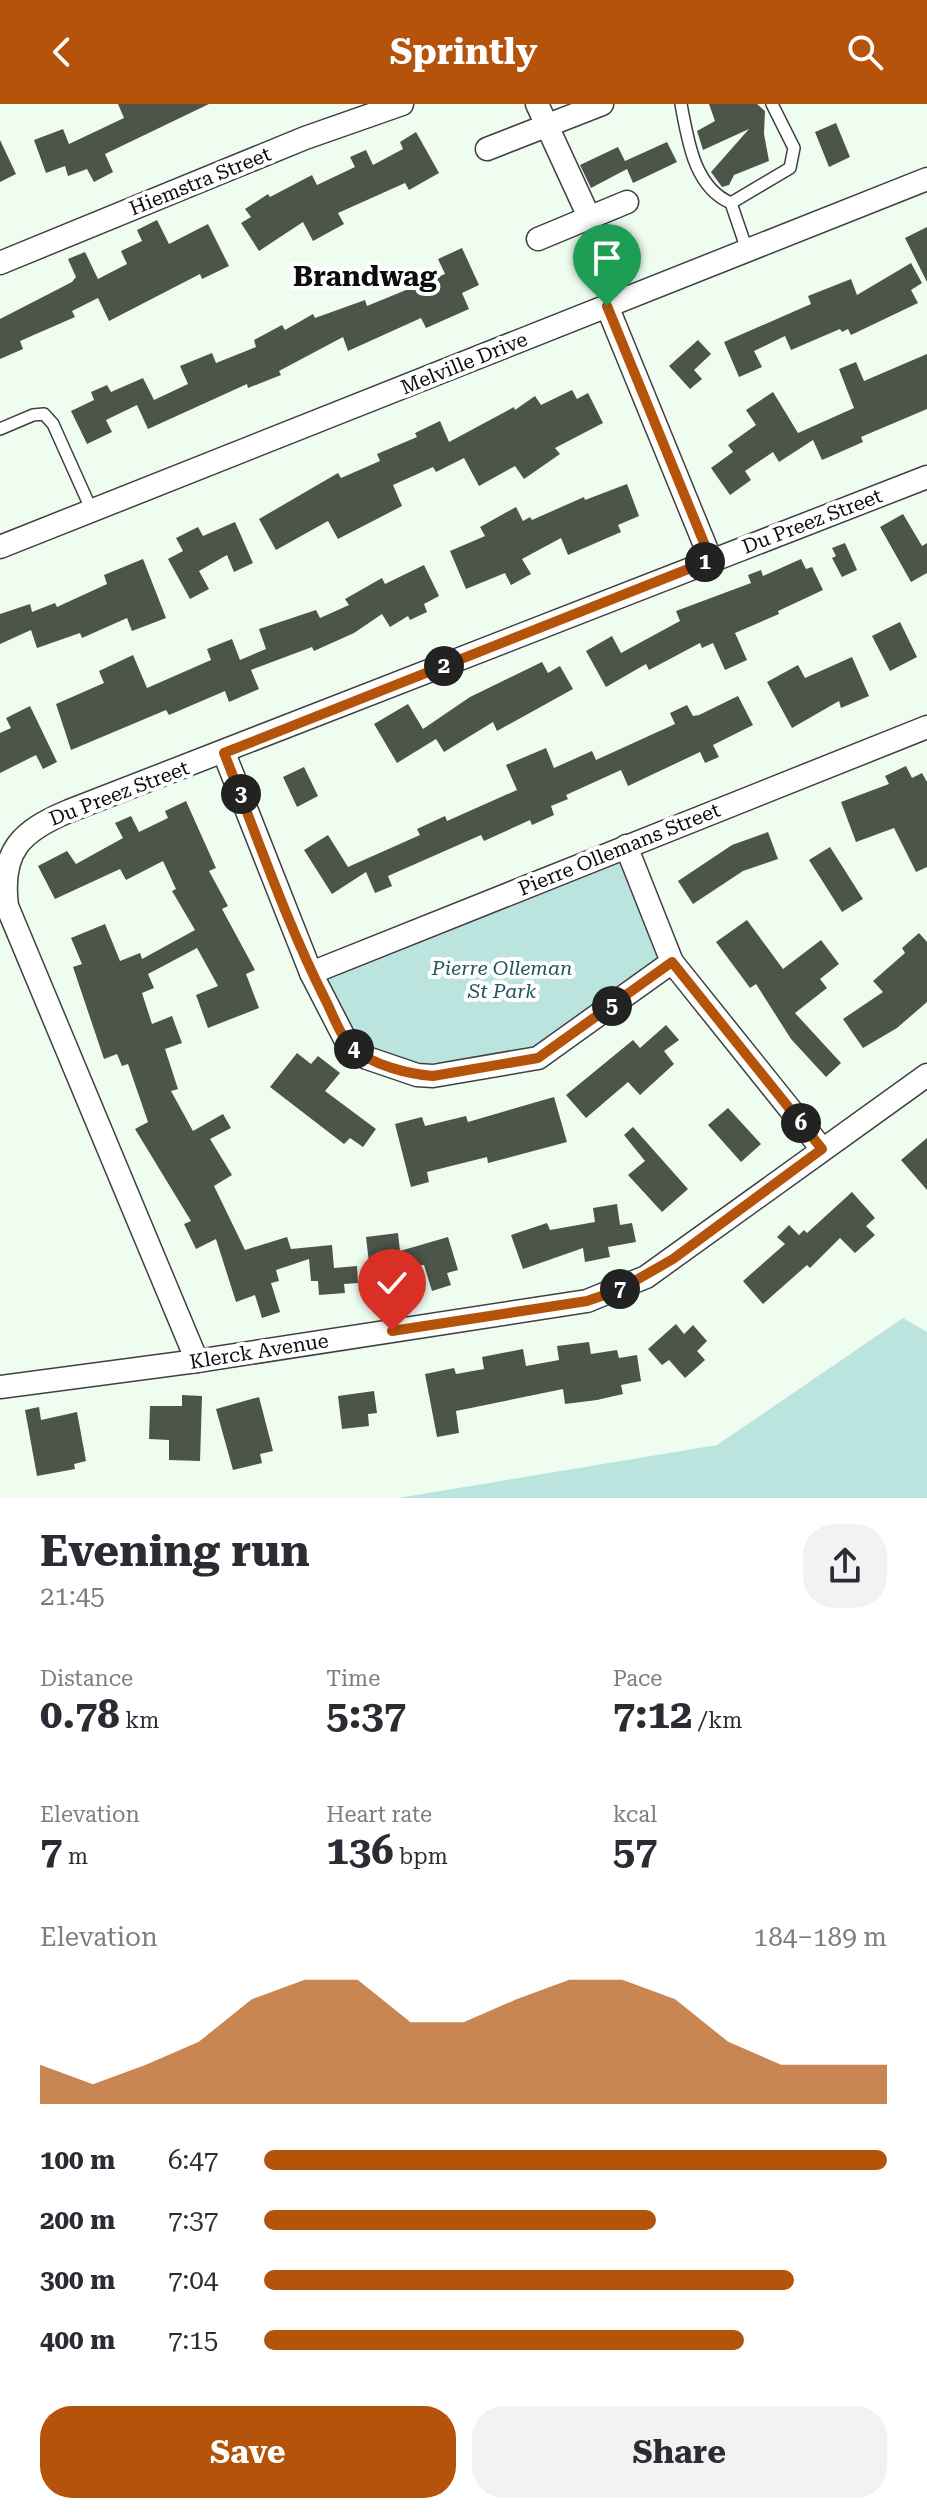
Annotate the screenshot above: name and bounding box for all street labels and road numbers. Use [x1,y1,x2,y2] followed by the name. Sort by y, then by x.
[126,141,275,220] street label: Hiemstra Street
[397,327,531,399] street label: Melville Drive
[739,483,886,559] street label: Du Preez Street
[46,755,193,831] street label: Du Preez Street
[515,797,724,901] street label: Pierre Ollemans Street
[188,1328,330,1374] street label: Klerck Avenue

